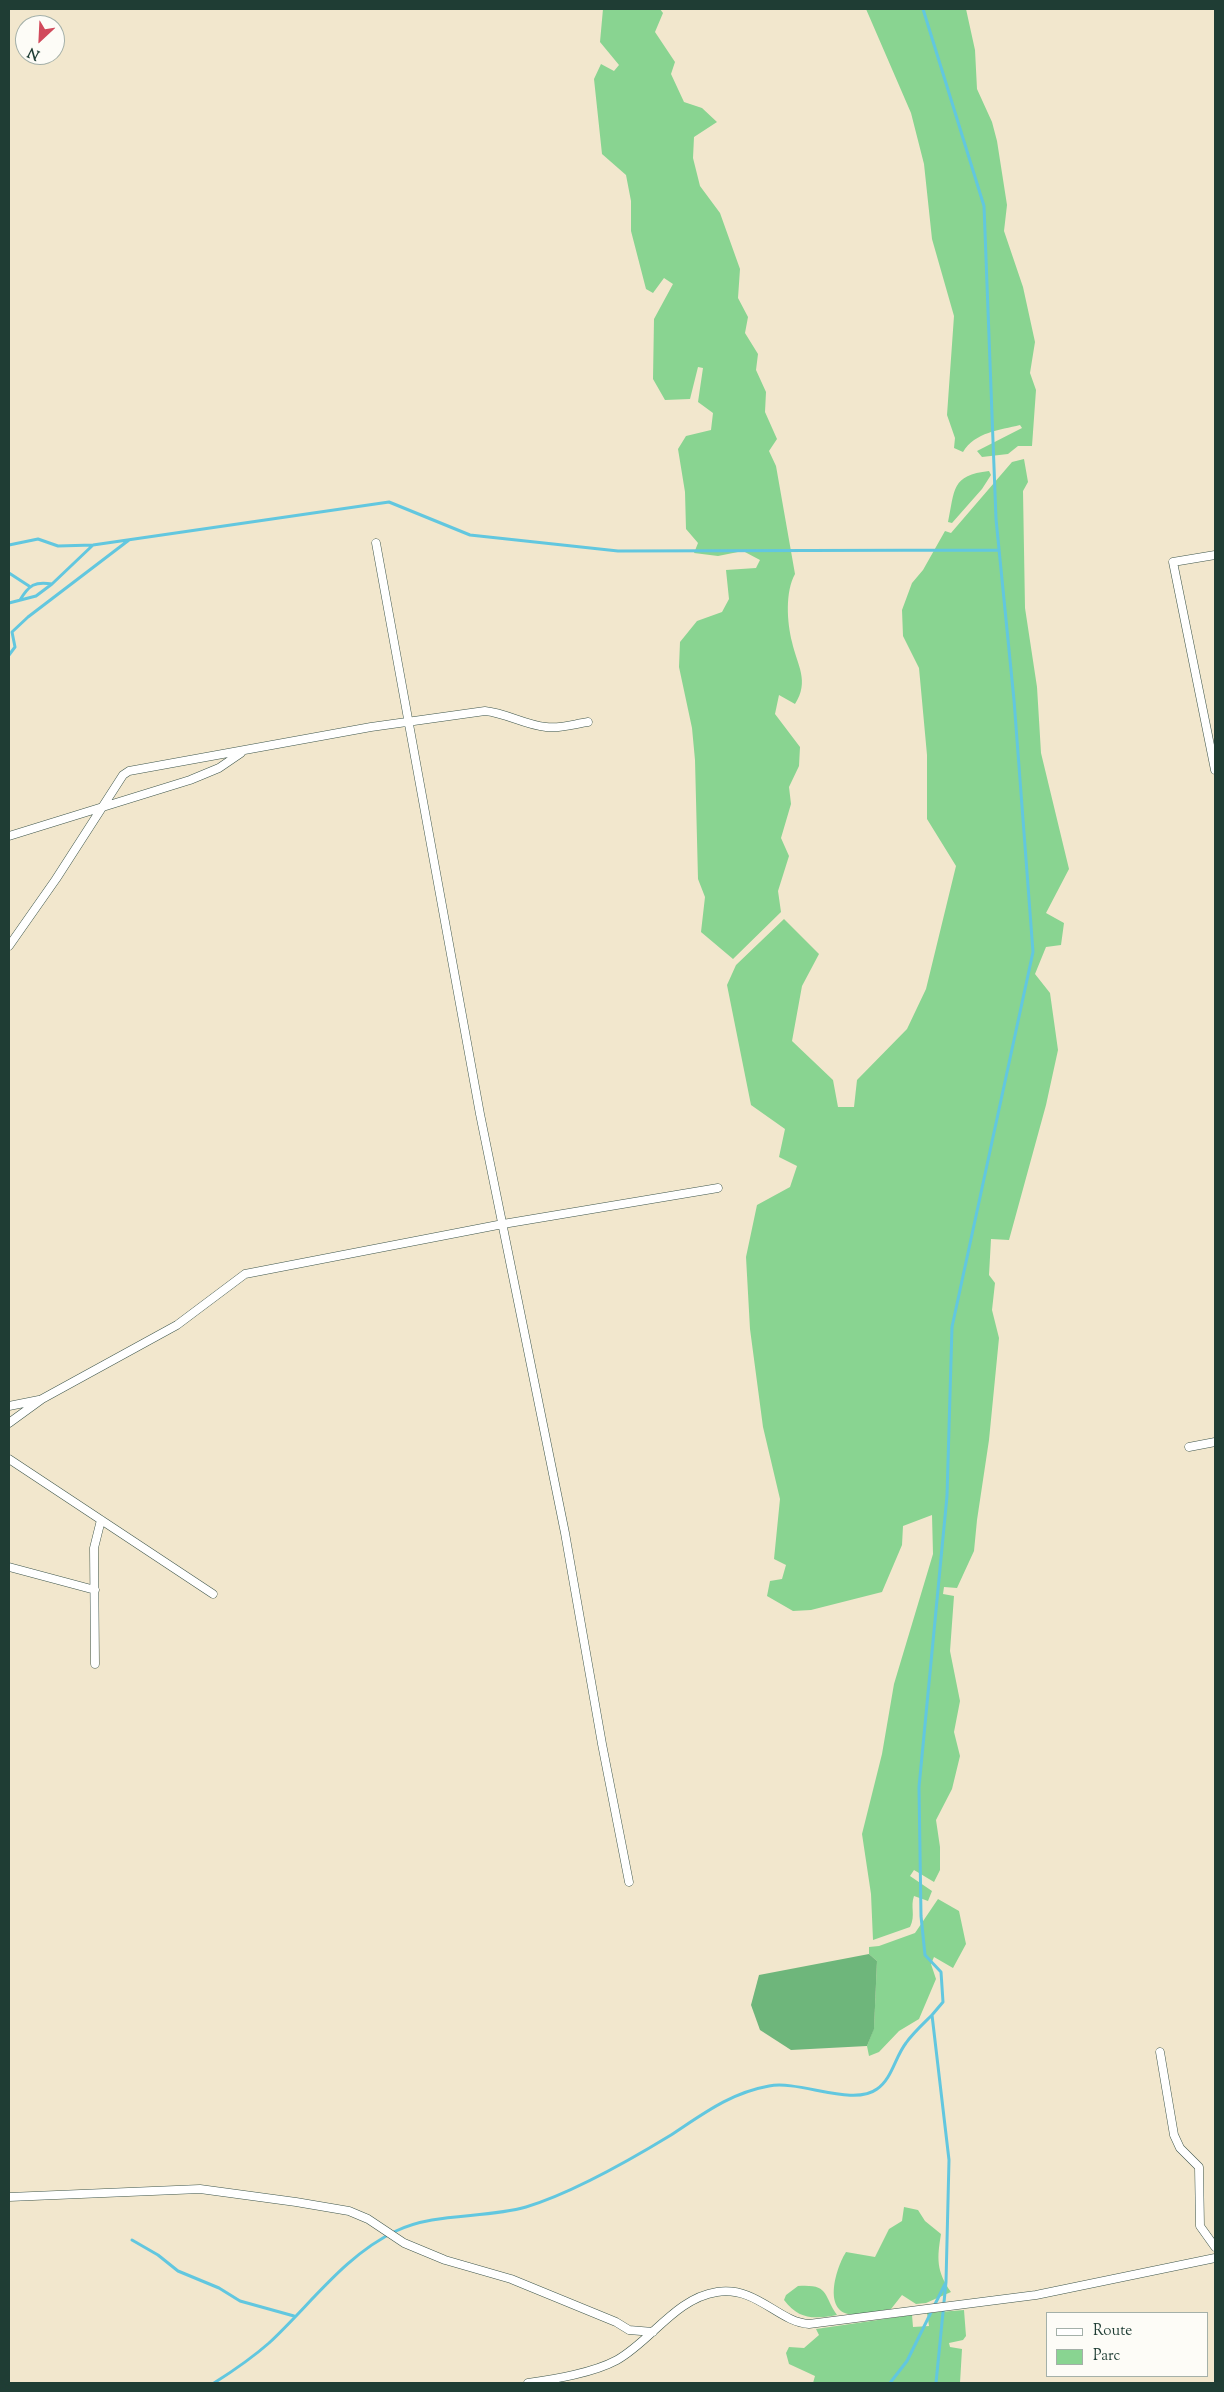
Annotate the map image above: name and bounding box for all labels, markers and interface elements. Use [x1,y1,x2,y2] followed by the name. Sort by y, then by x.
[15,15,65,65] north arrow
[25,41,43,64] text: N
[1046,2312,1209,2377] legend
[1093,2321,1132,2342] text: Route
[1093,2346,1120,2367] text: Parc

